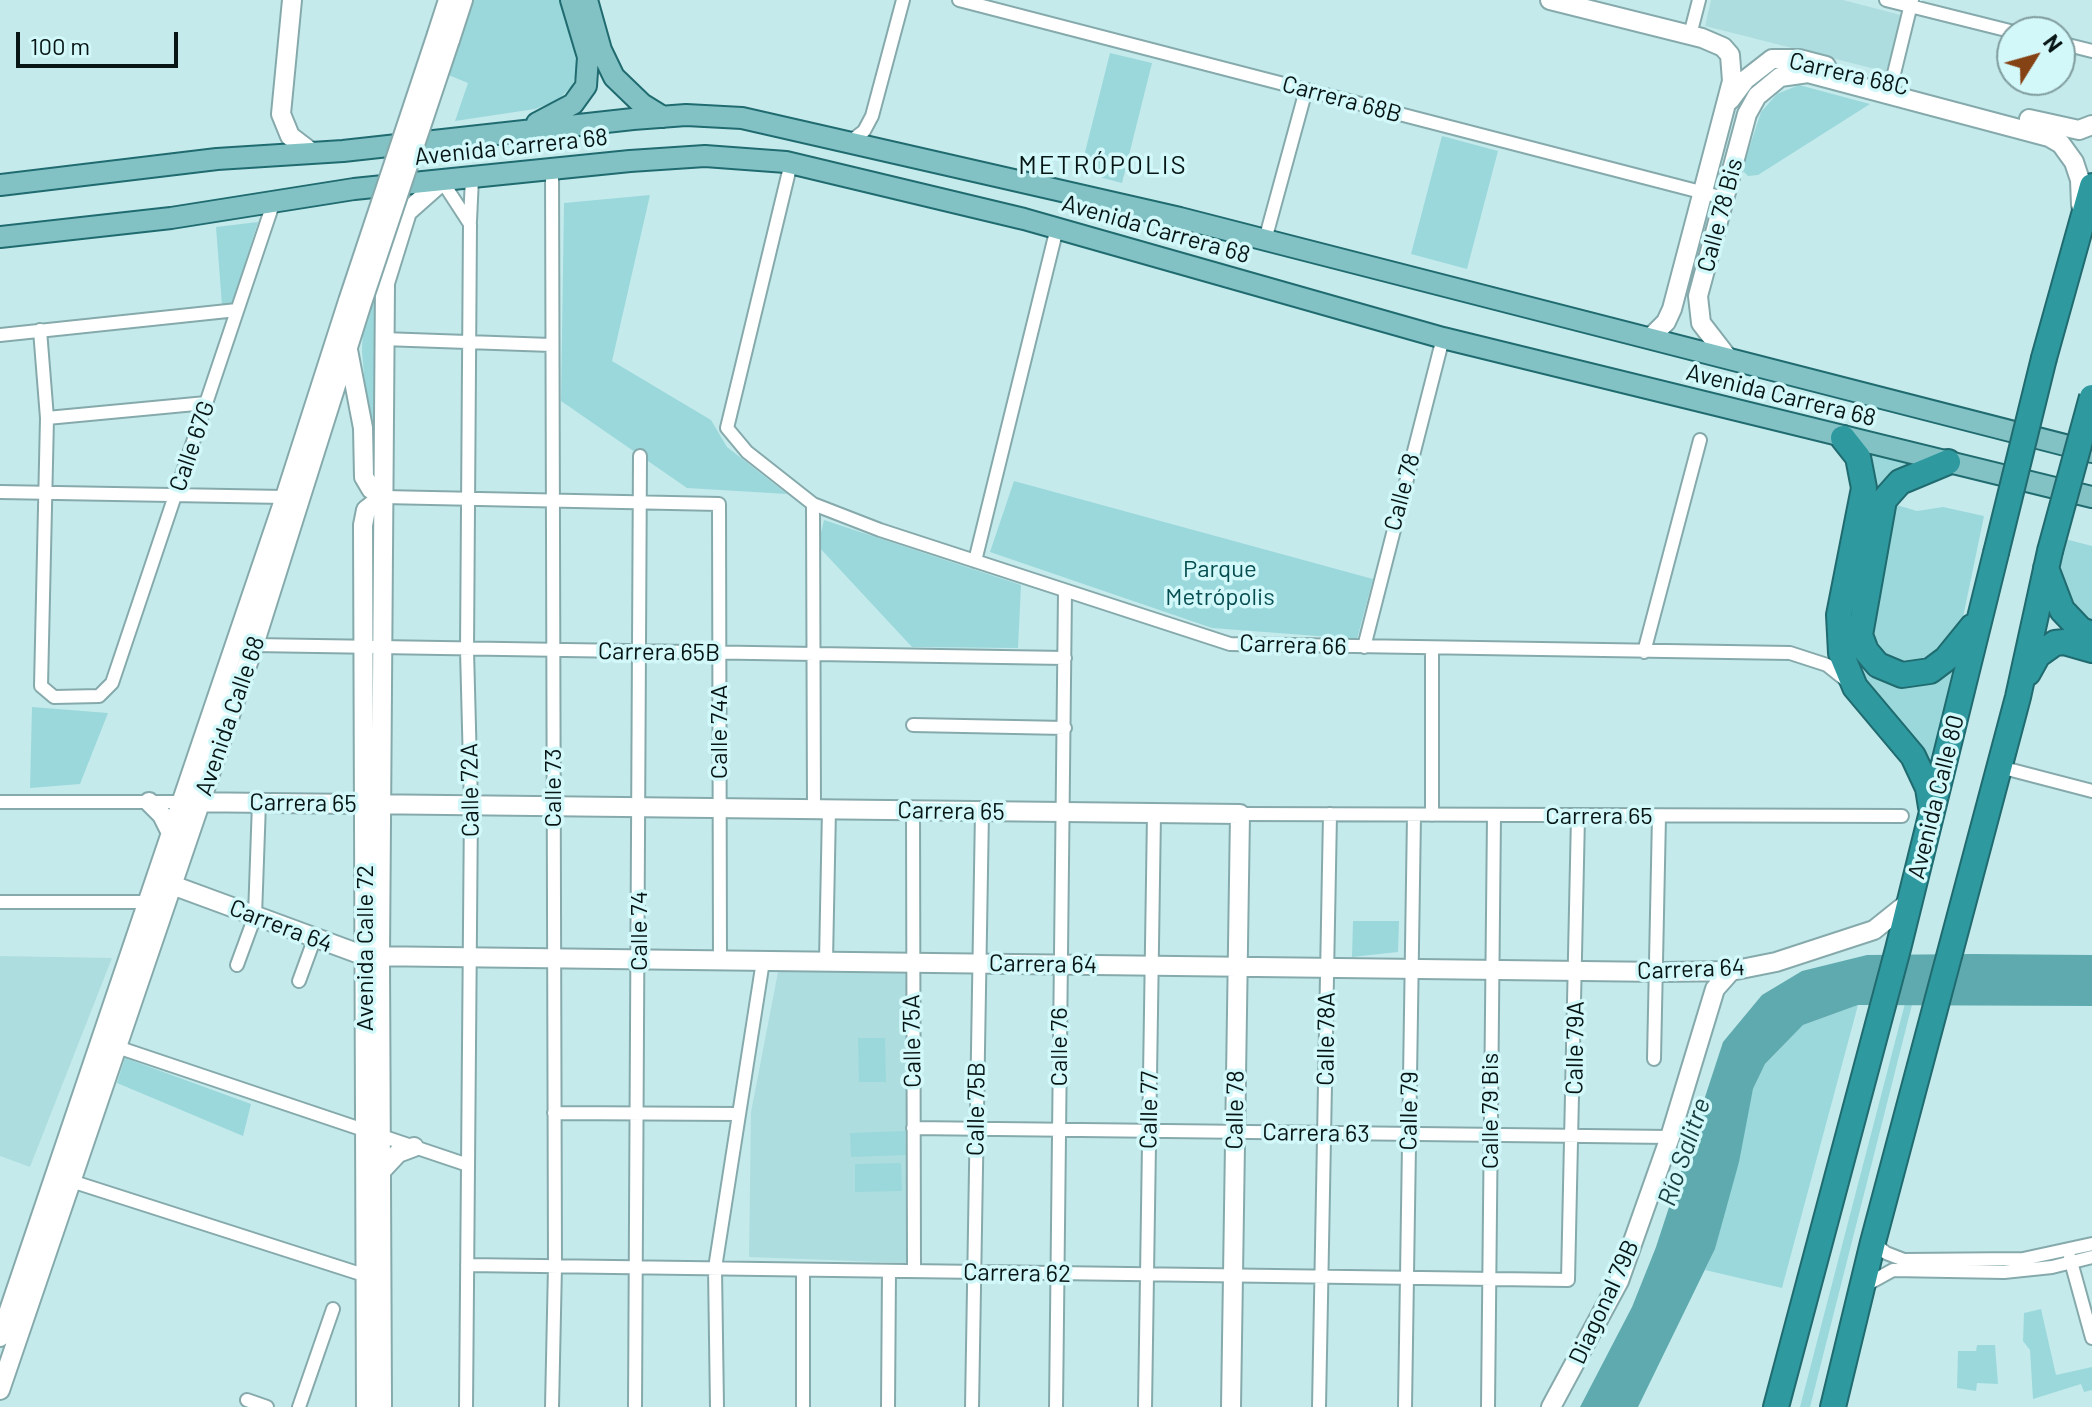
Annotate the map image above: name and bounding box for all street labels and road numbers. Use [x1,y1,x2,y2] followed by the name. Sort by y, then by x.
[1786,46,1912,102] street label: Carrera 68C
[1279,69,1405,129] street label: Carrera 68B
[413,123,609,171] street label: Avenida Carrera 68
[1691,155,1749,275] street label: Calle 78 Bis
[1059,188,1253,270] street label: Avenida Carrera 68
[1683,358,1879,432] street label: Avenida Carrera 68
[163,397,221,495] street label: Calle 67G
[1378,450,1426,534] street label: Calle 78
[1239,629,1347,661] street label: Carrera 66
[189,632,271,800] street label: Avenida Calle 68
[598,637,720,667] street label: Carrera 65B
[705,685,733,779] street label: Calle 74A
[1902,712,1970,882] street label: Avenida Calle 80
[455,743,485,837] street label: Calle 72A
[539,748,567,828] street label: Calle 73
[249,788,357,818] street label: Carrera 65
[897,796,1005,826] street label: Carrera 65
[1545,802,1653,830] street label: Carrera 65
[351,865,379,1031] street label: Avenida Calle 72
[625,891,653,971] street label: Calle 74
[225,893,337,959] street label: Carrera 64
[989,949,1097,979] street label: Carrera 64
[1636,953,1746,985] street label: Carrera 64
[1311,992,1341,1086] street label: Calle 78A
[897,994,927,1088] street label: Calle 75A
[1560,1001,1590,1095] street label: Calle 79A
[1045,1007,1073,1087] street label: Calle 76
[1476,1053,1504,1169] street label: Calle 79 Bis
[961,1062,991,1156] street label: Calle 75B
[1220,1070,1250,1150] street label: Calle 78
[1134,1071,1164,1149] street label: Calle 77
[1394,1071,1424,1151] street label: Calle 79
[1262,1118,1370,1148] street label: Carrera 63
[1563,1235,1645,1369] street label: Diagonal 79B
[963,1258,1071,1288] street label: Carrera 62

